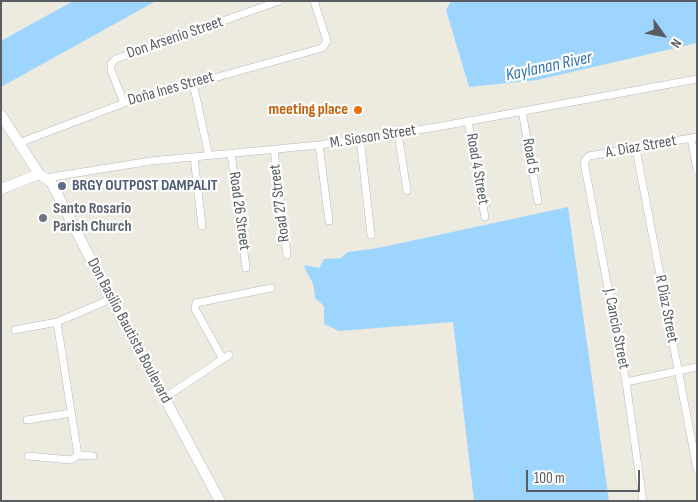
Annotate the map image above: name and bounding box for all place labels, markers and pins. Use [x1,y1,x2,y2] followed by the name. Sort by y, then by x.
[269,100,348,120] place label: meeting place
[352,104,364,116] marker: meeting place
[72,176,218,196] place label: BRGY OUTPOST DAMPALIT
[56,180,68,192] marker: BRGY OUTPOST DAMPALIT
[53,199,132,237] place label: Santo Rosario Parish Church
[37,212,49,224] marker: Santo Rosario Parish Church

